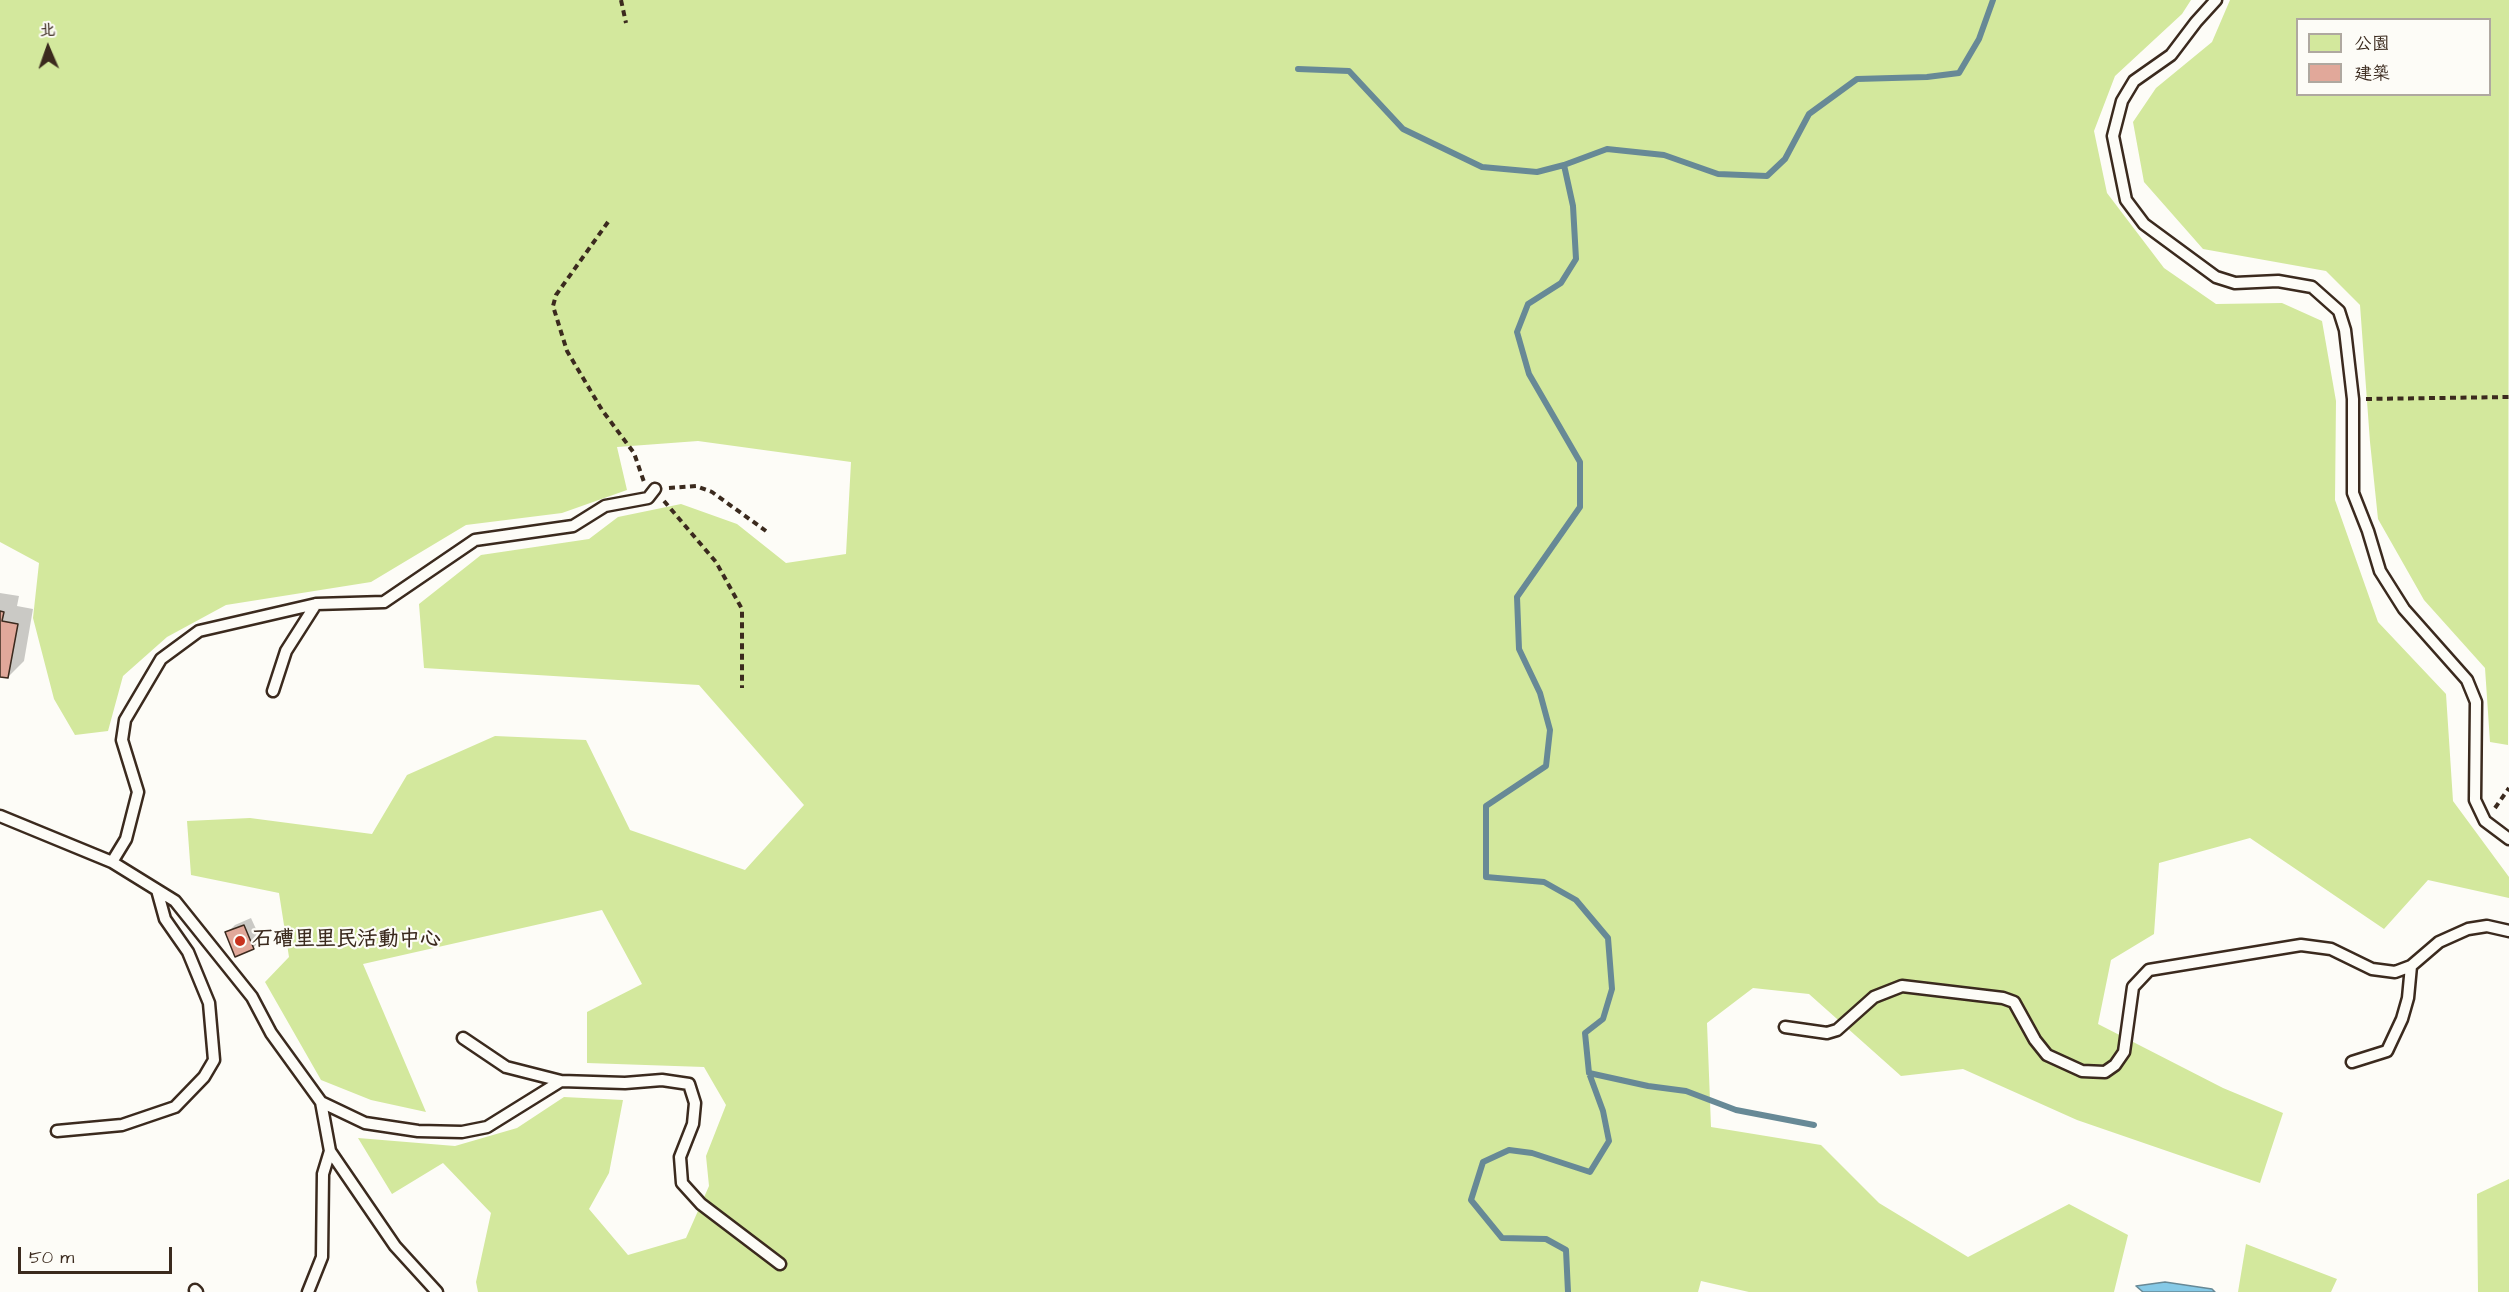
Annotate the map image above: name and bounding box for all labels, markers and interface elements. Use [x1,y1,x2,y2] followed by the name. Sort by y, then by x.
[18,18,78,78] north arrow
[2296,18,2491,96] legend
[39,19,56,41] text: 北
[2354,31,2390,56] text: 公園
[2354,61,2390,86] text: 建築
[252,928,441,954] place label: 石𥕢里里民活動中心
[233,934,247,948] marker: 石𥕢里里民活動中心
[21,1235,176,1273] scale bar
[29,1245,74,1270] text: 50 m

